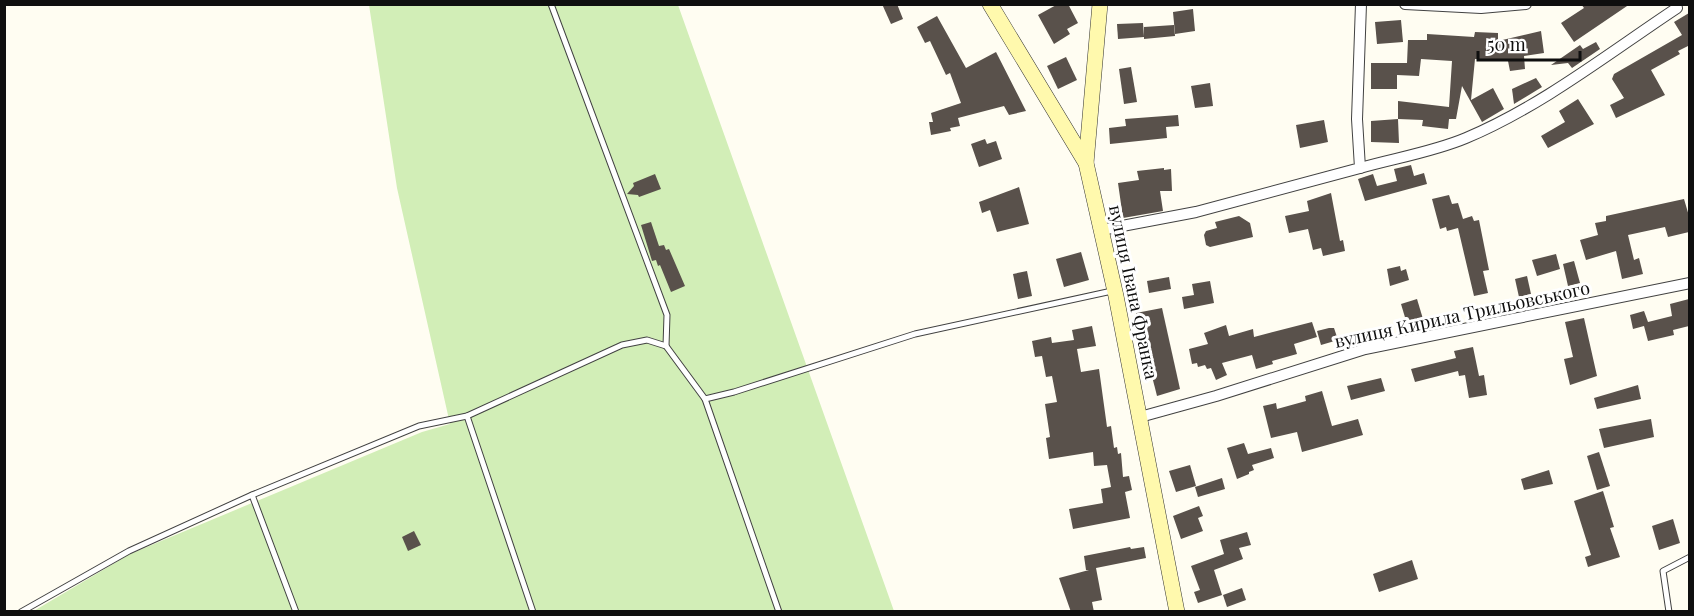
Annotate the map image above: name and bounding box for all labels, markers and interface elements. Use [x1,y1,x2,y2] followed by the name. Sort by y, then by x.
[1478,24,1580,62] scale bar
[1487,32,1526,56] text: 50 m
[1104,203,1164,381] street label: вулиця Івана Франка
[1332,275,1592,353] street label: вулиця Кирила Трильовського

